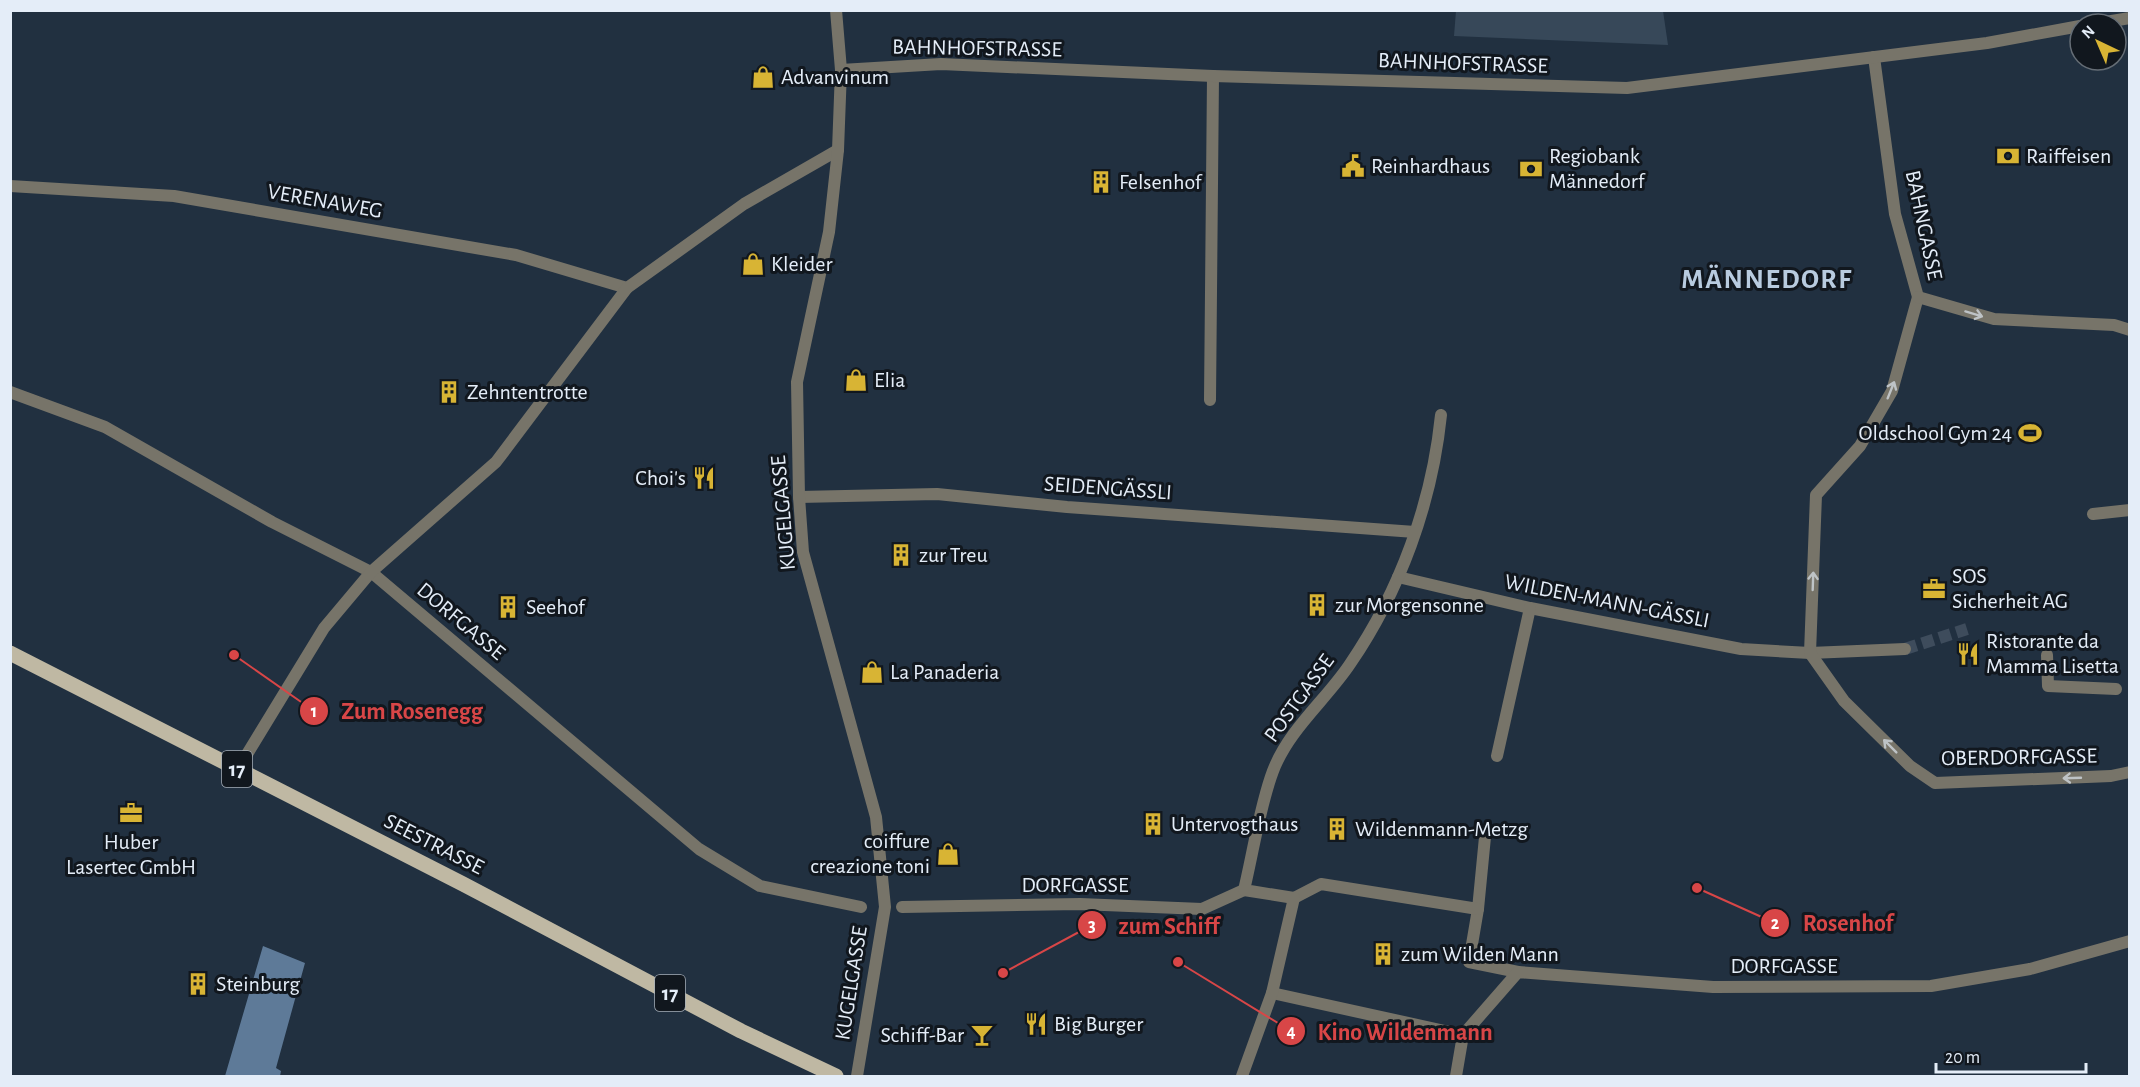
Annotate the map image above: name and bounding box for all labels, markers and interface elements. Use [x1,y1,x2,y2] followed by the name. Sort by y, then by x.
[2068,12,2128,72] north arrow
[2079,22,2098,42] text: N
[892,36,1063,60] street label: BAHNHOFSTRASSE
[1378,49,1549,77] street label: BAHNHOFSTRASSE
[750,64,776,90] shop icon: Advanvinum
[781,66,889,88] place label: Advanvinum
[1995,143,2021,169] bank icon: Raiffeisen
[1549,145,1646,192] place label: Regiobank Männedorf
[2026,145,2111,167] place label: Raiffeisen
[1340,153,1366,179] public building icon: Reinhardhaus
[1371,155,1490,177] place label: Reinhardhaus
[1518,156,1544,182] bank icon: Regiobank Männedorf
[1902,168,1946,282] street label: BAHNGASSE
[1088,169,1114,195] building icon: Felsenhof
[1119,171,1203,193] place label: Felsenhof
[266,180,384,222] street label: VERENAWEG
[740,251,766,277] shop icon: Kleider
[771,253,833,275] place label: Kleider
[1681,264,1853,294] district label: MÄNNEDORF
[1964,309,1983,320] one-way arrow
[843,367,869,393] shop icon: Elia
[874,369,906,391] place label: Elia
[436,379,462,405] building icon: Zehntentrotte
[467,381,588,403] place label: Zehntentrotte
[1886,382,1897,400] one-way arrow
[2017,420,2043,446] sports icon: Oldschool Gym 24
[1859,422,2012,444] place label: Oldschool Gym 24
[767,454,799,571] street label: KUGELGASSE
[691,465,717,491] restaurant icon: Choi's
[635,467,686,489] place label: Choi's
[1043,473,1173,503] street label: SEIDENGÄSSLI
[888,542,914,568] building icon: zur Treu
[919,544,988,566] place label: zur Treu
[1952,565,2068,612] place label: SOS Sicherheit AG
[1503,570,1711,632] street label: WILDEN-MANN-GÄSSLI
[1807,572,1818,592] one-way arrow
[1921,576,1947,602] office icon: SOS Sicherheit AG
[413,578,509,664] street label: DORFGASSE
[1304,592,1330,618] building icon: zur Morgensonne
[495,594,521,620] building icon: Seehof
[1335,594,1484,616] place label: zur Morgensonne
[526,596,586,618] place label: Seehof
[1986,630,2119,677] place label: Ristorante da Mamma Lisetta
[1955,641,1981,667] restaurant icon: Ristorante da Mamma Lisetta
[1260,650,1338,746] street label: POSTGASSE
[859,659,885,685] shop icon: La Panaderia
[890,661,999,683] place label: La Panaderia
[299,690,494,732] callout: Zum Rosenegg
[341,700,484,724] text: Zum Rosenegg
[311,703,317,721] text: 1
[1883,739,1898,753] one-way arrow
[1941,745,2097,769] street label: OBERDORFGASSE
[222,751,252,787] road number: 17
[2062,772,2082,783] one-way arrow
[118,800,144,826] office icon: Huber Lasertec GmbH
[381,810,488,879] street label: SEESTRASSE
[1140,811,1166,837] building icon: Untervogthaus
[1171,813,1298,835] place label: Untervogthaus
[1324,816,1350,842] building icon: Wildenmann-Metzg
[1355,818,1528,840] place label: Wildenmann-Metzg
[810,830,930,877] place label: coiffure creazione toni
[66,831,196,878] place label: Huber Lasertec GmbH
[935,841,961,867] shop icon: coiffure creazione toni
[1021,874,1129,896] street label: DORFGASSE
[1760,902,1905,944] callout: Rosenhof
[1077,904,1232,946] callout: zum Schiff
[1803,912,1895,936] text: Rosenhof
[1119,915,1222,939] text: zum Schiff
[1771,915,1780,933] text: 2
[1088,917,1096,935] text: 3
[831,924,871,1042] street label: KUGELGASSE
[1370,941,1396,967] building icon: zum Wilden Mann
[1401,943,1559,965] place label: zum Wilden Mann
[1730,955,1838,977] street label: DORFGASSE
[185,971,211,997] building icon: Steinburg
[216,973,300,995] place label: Steinburg
[655,975,685,1011] road number: 17
[1276,1010,1505,1052] callout: Kino Wildenmann
[1023,1011,1049,1037] restaurant icon: Big Burger
[1054,1013,1143,1035] place label: Big Burger
[1317,1021,1493,1045] text: Kino Wildenmann
[969,1022,995,1048] bar icon: Schiff-Bar
[1286,1023,1296,1041] text: 4
[881,1024,964,1046] place label: Schiff-Bar
[1936,1036,2086,1074] scale bar
[1945,1049,1980,1067] text: 20 m

